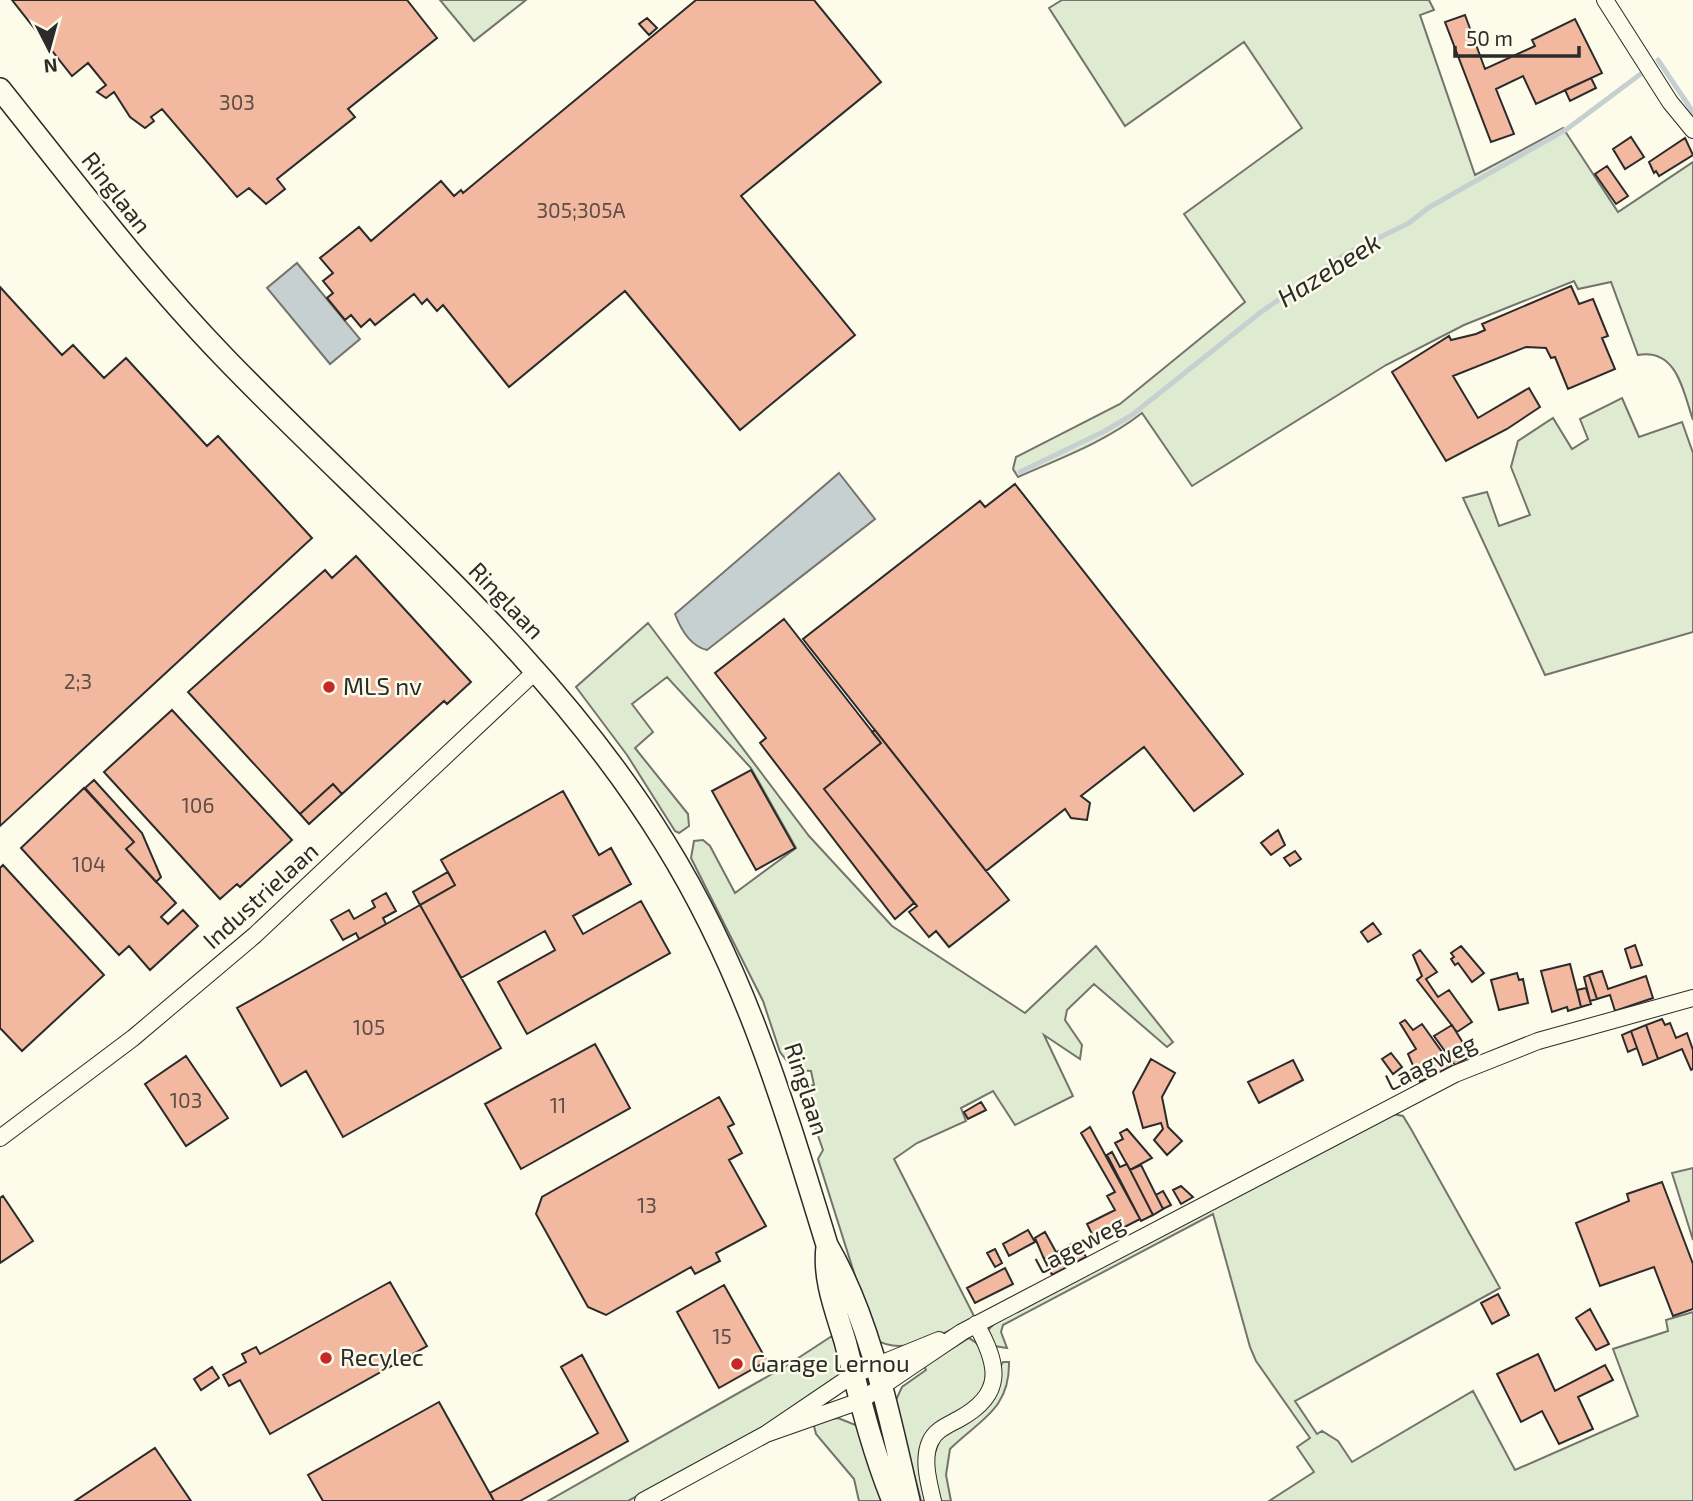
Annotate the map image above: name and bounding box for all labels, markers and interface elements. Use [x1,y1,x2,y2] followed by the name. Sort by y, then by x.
[14,14,84,84] north arrow
[1455,14,1579,58] scale bar
[1466,25,1513,50] text: 50 m
[43,54,59,79] text: N
[219,89,255,114] house number: 303
[76,146,158,239] street label: Ringlaan
[536,197,626,222] house number: 305;305A
[1271,225,1385,313] water label: Hazebeek
[463,556,551,644] street label: Ringlaan
[64,668,92,693] house number: 2;3
[343,671,422,700] place label: MLS nv
[321,679,337,695] marker: MLS nv
[181,792,215,817] house number: 106
[196,836,324,954] street label: Industrielaan
[72,851,106,876] house number: 104
[353,1014,385,1039] house number: 105
[1380,1027,1481,1096] street label: Laagweg
[779,1039,836,1138] street label: Ringlaan
[170,1087,202,1112] house number: 103
[550,1092,566,1117] house number: 11
[637,1192,657,1217] house number: 13
[1029,1208,1129,1279] street label: Lageweg
[712,1323,732,1348] house number: 15
[340,1342,424,1371] place label: Recylec
[751,1348,910,1377] place label: Garage Lernou
[318,1350,334,1366] marker: Recylec
[729,1356,745,1372] marker: Garage Lernou

